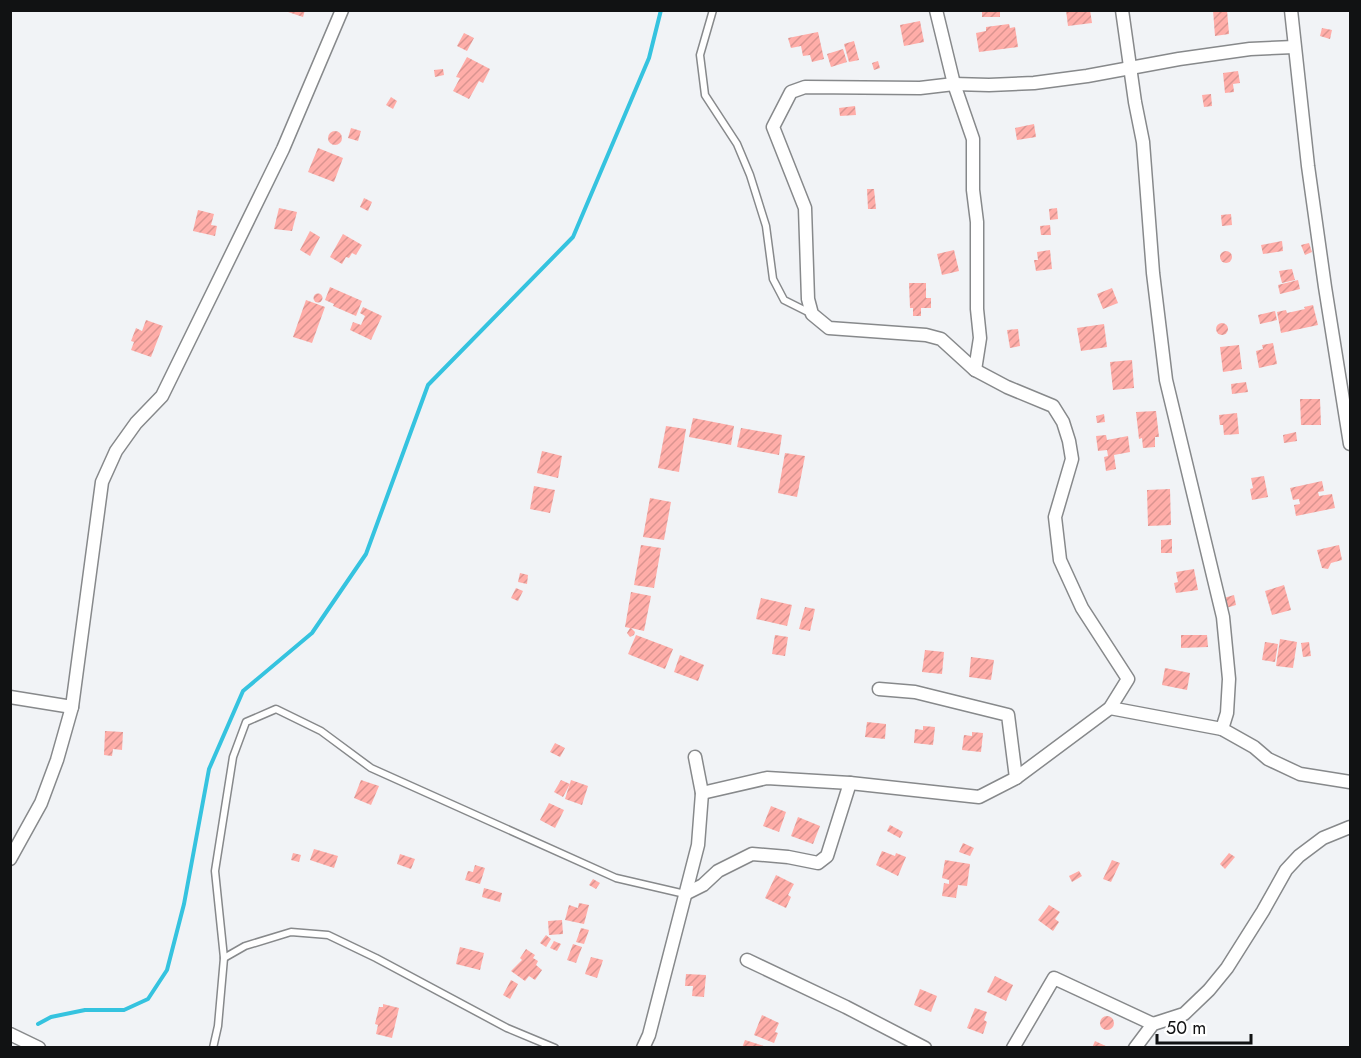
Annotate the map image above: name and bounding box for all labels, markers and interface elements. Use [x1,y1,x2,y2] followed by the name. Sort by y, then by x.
[1157,1007,1252,1045] scale bar
[1166,1015,1206,1041] text: 50 m

